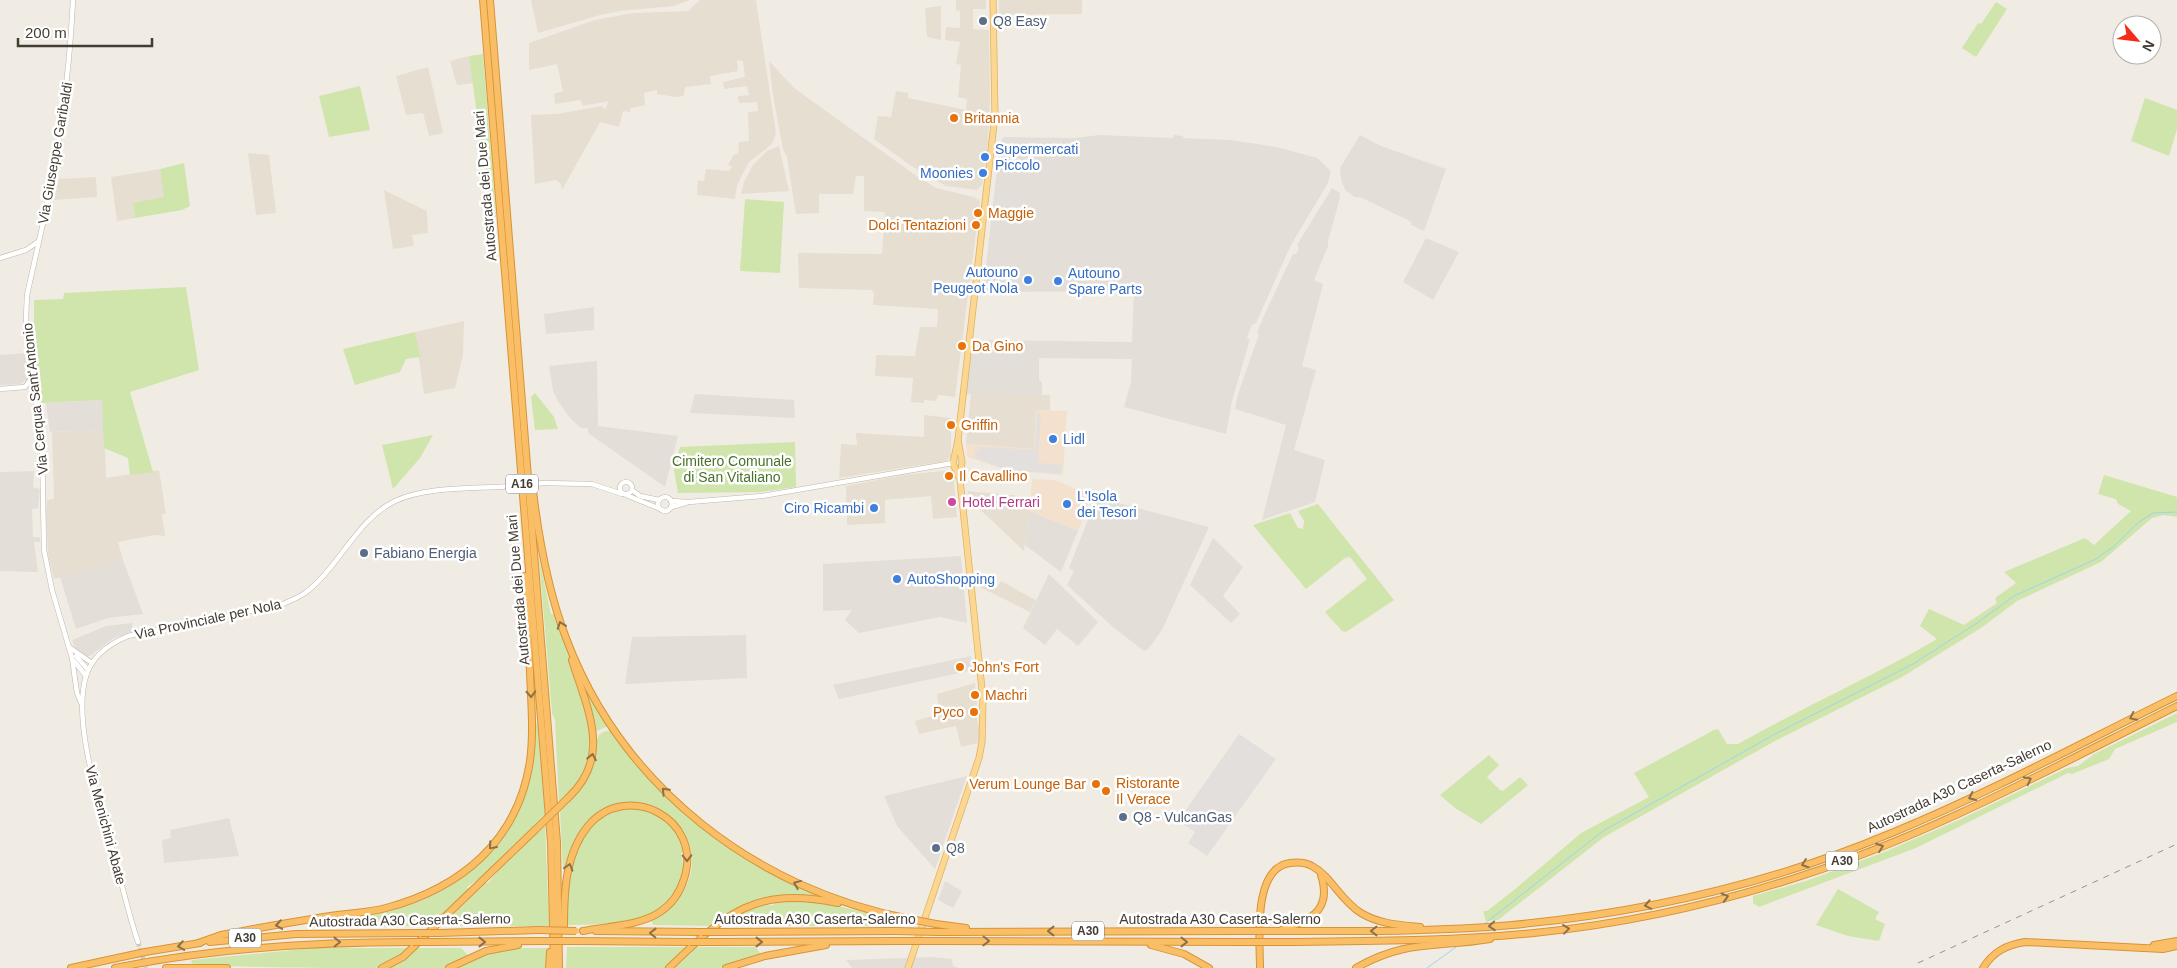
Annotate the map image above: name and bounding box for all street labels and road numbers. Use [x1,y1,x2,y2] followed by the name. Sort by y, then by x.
[35,81,75,225] street label: Via Giuseppe Garibaldi
[470,110,500,262] street label: Autostrada dei Due Mari
[19,322,51,476] street label: Via Cerqua Sant'Antonio
[506,474,538,494] road number: A16
[503,514,533,666] street label: Autostrada dei Due Mari
[133,596,283,642] street label: Via Provinciale per Nola
[1864,736,2054,836] street label: Autostrada A30 Caserta-Salerno
[82,764,130,887] street label: Via Menichini Abate
[1826,851,1858,870] road number: A30
[309,910,511,930] street label: Autostrada A30 Caserta-Salerno
[714,911,916,927] street label: Autostrada A30 Caserta-Salerno
[1119,911,1321,927] street label: Autostrada A30 Caserta-Salerno
[1072,921,1104,940] road number: A30
[229,928,261,948] road number: A30

